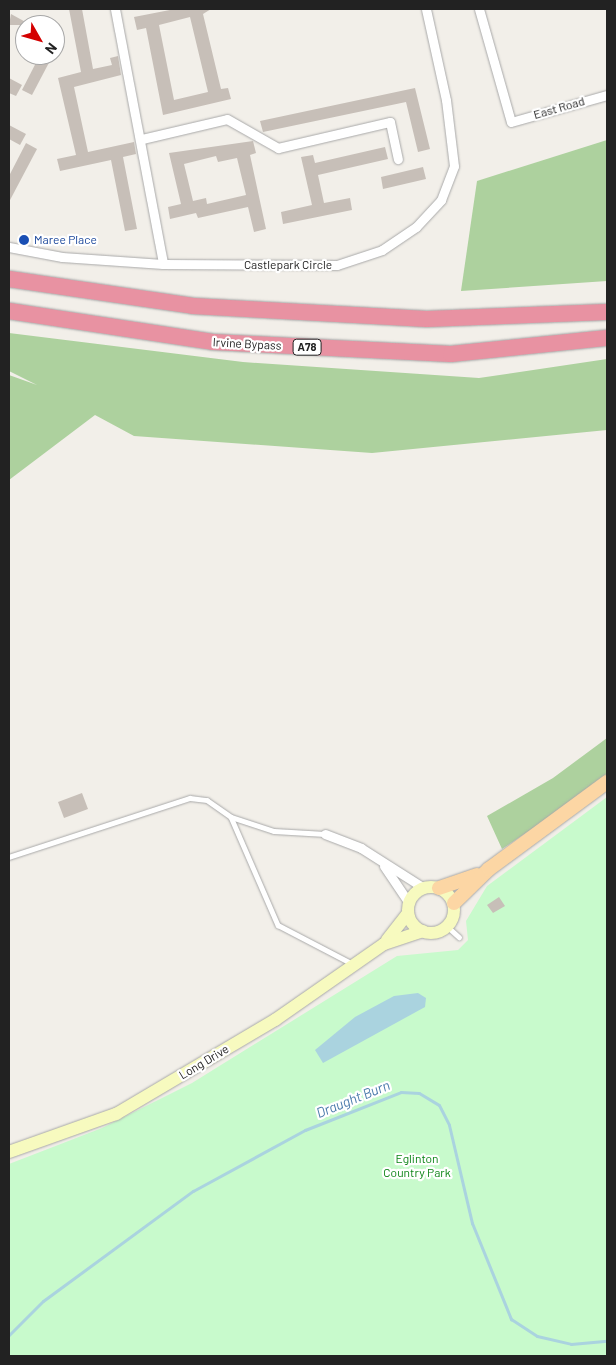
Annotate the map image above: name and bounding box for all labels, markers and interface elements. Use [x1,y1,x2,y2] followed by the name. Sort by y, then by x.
[15,15,65,65] north arrow
[42,40,61,58] text: N
[532,94,586,122] street label: East Road
[34,233,97,247] place label: Maree Place
[18,234,30,246] marker: Maree Place
[244,258,332,272] street label: Castlepark Circle
[212,335,282,353] street label: Irvine Bypass
[292,338,322,356] road number: A78
[177,1042,231,1082] street label: Long Drive
[314,1077,392,1121] water label: Draught Burn
[383,1152,451,1180] park label: Eglinton Country Park

